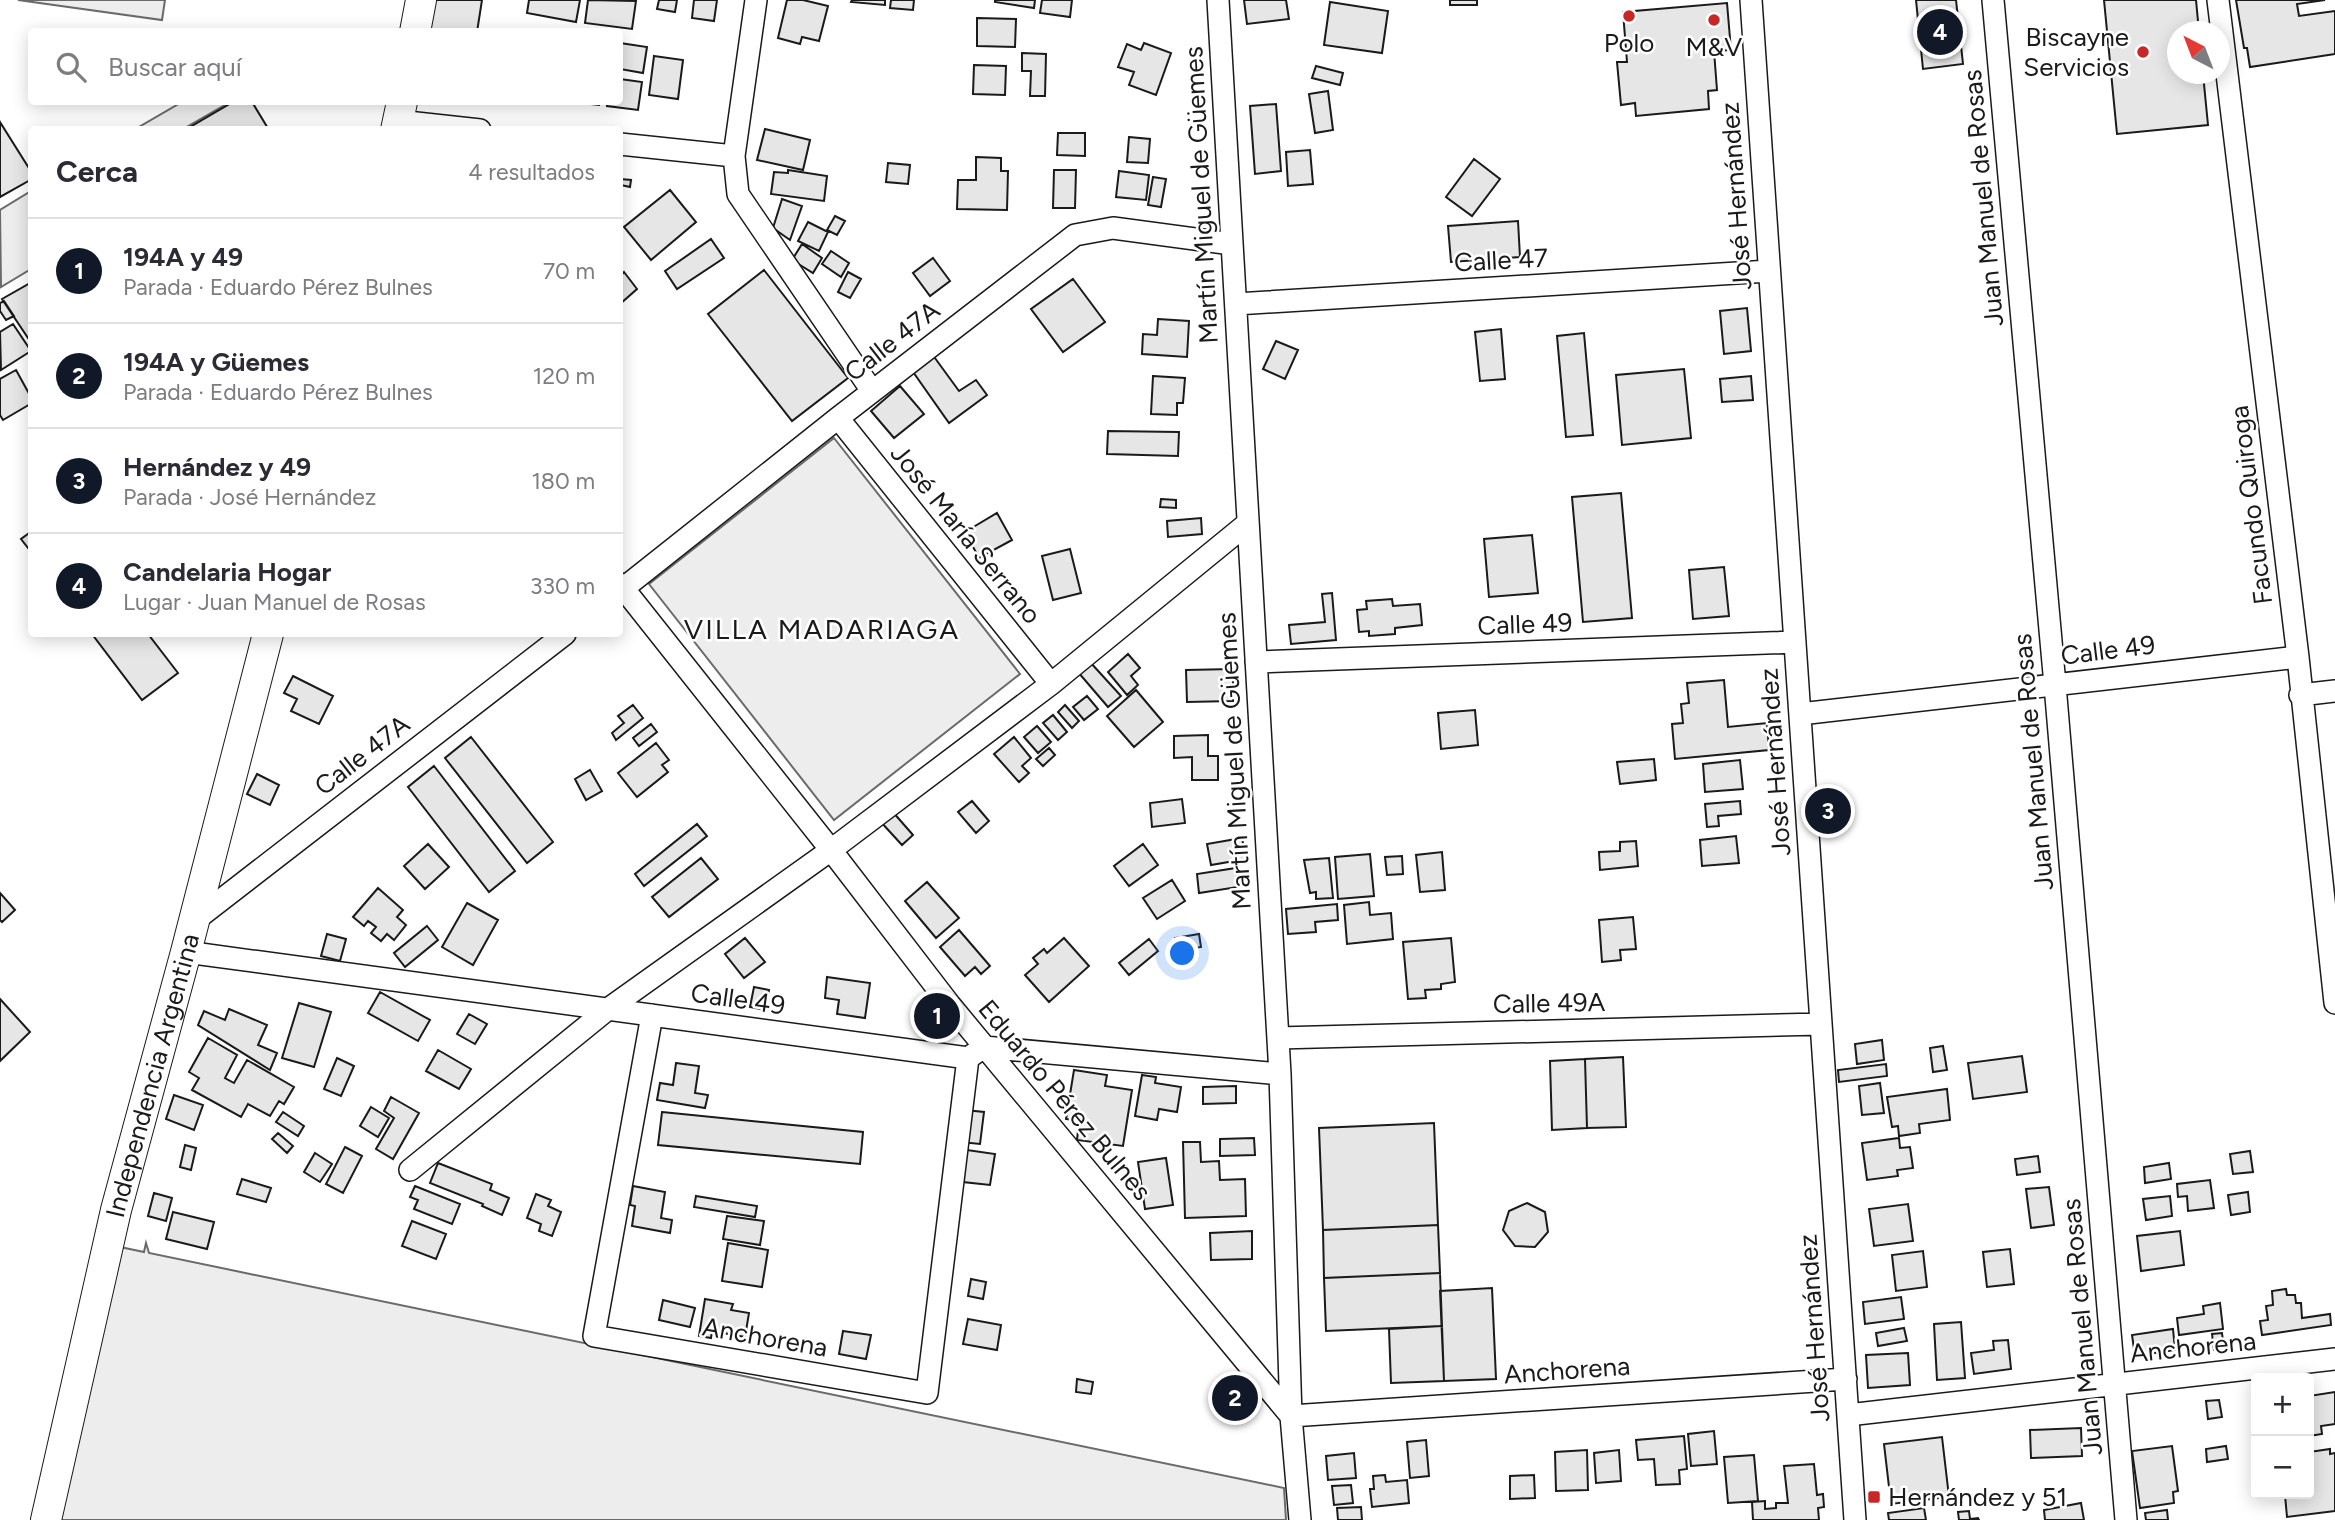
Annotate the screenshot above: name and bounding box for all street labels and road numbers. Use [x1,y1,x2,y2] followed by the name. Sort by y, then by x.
[1177,45,1225,345] street label: Martín Miguel de Güemes
[1956,68,2010,328] street label: Juan Manuel de Rosas
[1713,101,1759,291] street label: José Hernández
[1453,242,1549,278] street label: Calle 47
[838,294,946,388] street label: Calle 47A
[2223,404,2279,606] street label: Facundo Quiroga
[884,438,1048,630] street label: José María Serrano
[1477,606,1573,642] street label: Calle 49
[1210,611,1258,911] street label: Martín Miguel de Güemes
[2059,628,2157,672] street label: Calle 49
[2006,632,2060,892] street label: Juan Manuel de Rosas
[1752,667,1798,857] street label: José Hernández
[308,708,416,802] street label: Calle 47A
[99,930,206,1221] street label: Independencia Argentina
[689,977,787,1021] street label: Calle 49
[1492,986,1606,1020] street label: Calle 49A
[972,993,1158,1207] street label: Eduardo Pérez Bulnes
[2055,1197,2109,1457] street label: Juan Manuel de Rosas
[1791,1233,1837,1423] street label: José Hernández
[700,1310,830,1364] street label: Anchorena
[2128,1324,2258,1370] street label: Anchorena
[1503,1350,1631,1390] street label: Anchorena

